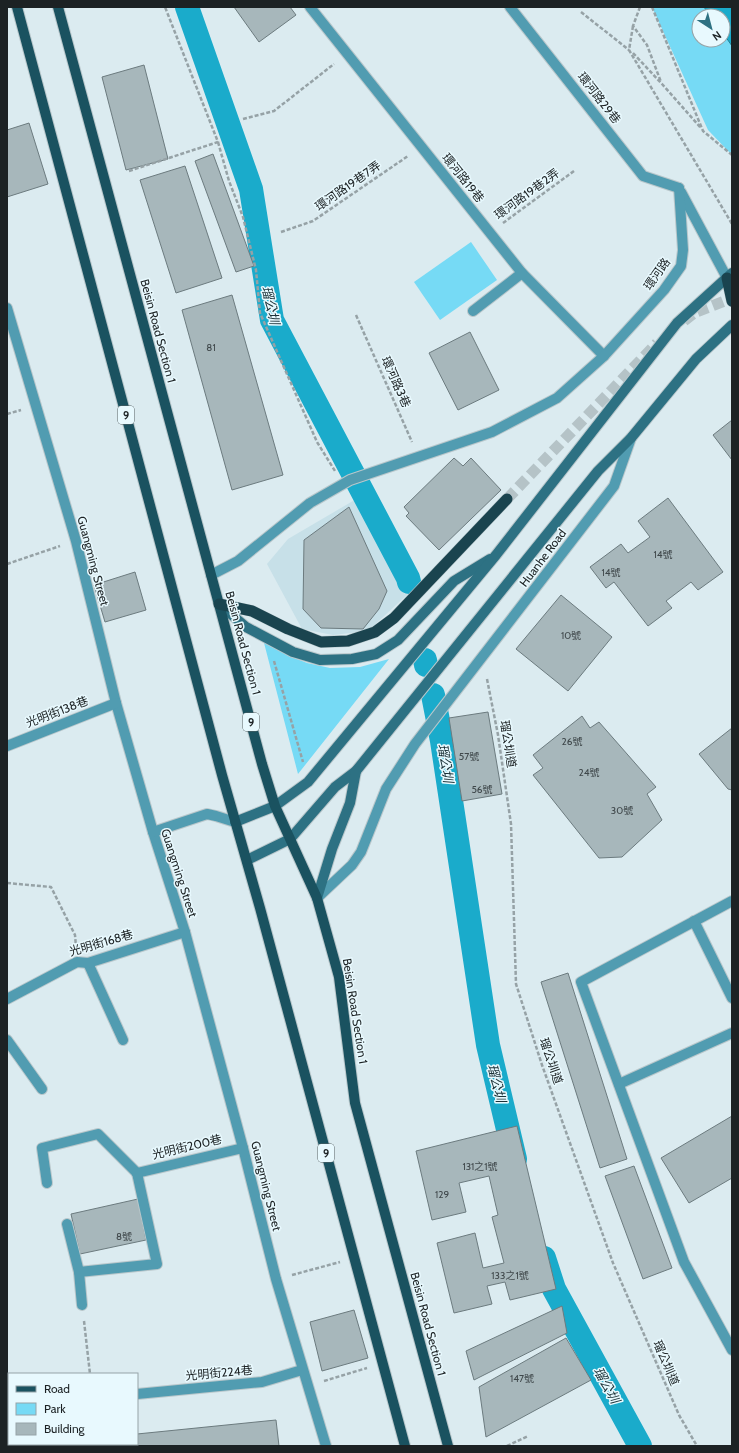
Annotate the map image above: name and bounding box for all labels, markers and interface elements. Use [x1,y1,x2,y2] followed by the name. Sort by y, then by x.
[691,8,731,48] north arrow
[710,28,724,44] text: N
[575,69,624,126] street label: 環河路29巷
[439,150,488,205] street label: 環河路19巷
[312,157,383,214] street label: 環河路19巷7弄
[491,165,562,222] street label: 環河路19巷2弄
[640,255,673,293] street label: 環河路
[137,277,180,384] street label: Beisin Road Section 1
[259,284,284,328] water label: 瑠公圳
[206,341,216,354] house number: 81
[379,354,414,410] street label: 環河路3巷
[118,406,134,424] road number: 9
[74,514,113,607] street label: Guangming Street
[516,526,569,590] street label: Huanhe Road
[653,548,673,561] house number: 14號
[601,566,621,579] house number: 14號
[222,589,265,696] street label: Beisin Road Section 1
[561,629,581,642] house number: 10號
[23,693,90,730] street label: 光明街138巷
[243,713,259,731] road number: 9
[497,719,520,769] street label: 瑠公圳道
[562,735,582,748] house number: 26號
[435,742,457,785] water label: 瑠公圳
[459,750,479,763] house number: 57號
[578,766,600,779] house number: 24號
[471,783,493,796] house number: 56號
[611,804,633,817] house number: 30號
[158,827,201,919] street label: Guangming Street
[67,926,135,959] street label: 光明街168巷
[340,957,371,1065] street label: Beisin Road Section 1
[537,1036,566,1086] street label: 瑠公圳道
[485,1062,510,1106] water label: 瑠公圳
[151,1131,223,1162] street label: 光明街200巷
[248,1139,285,1232] street label: Guangming Street
[318,1144,334,1162] road number: 9
[462,1160,498,1173] house number: 131之1號
[435,1188,449,1201] house number: 129
[116,1230,132,1243] house number: 8號
[491,1269,529,1282] house number: 133之1號
[407,1270,450,1377] street label: Beisin Road Section 1
[650,1338,683,1388] street label: 瑠公圳道
[185,1362,253,1383] street label: 光明街224巷
[591,1364,624,1408] water label: 瑠公圳
[510,1372,534,1385] house number: 147號
[8,1373,138,1445] legend
[44,1381,70,1396] text: Road
[44,1401,66,1416] text: Park
[44,1421,86,1436] text: Building

